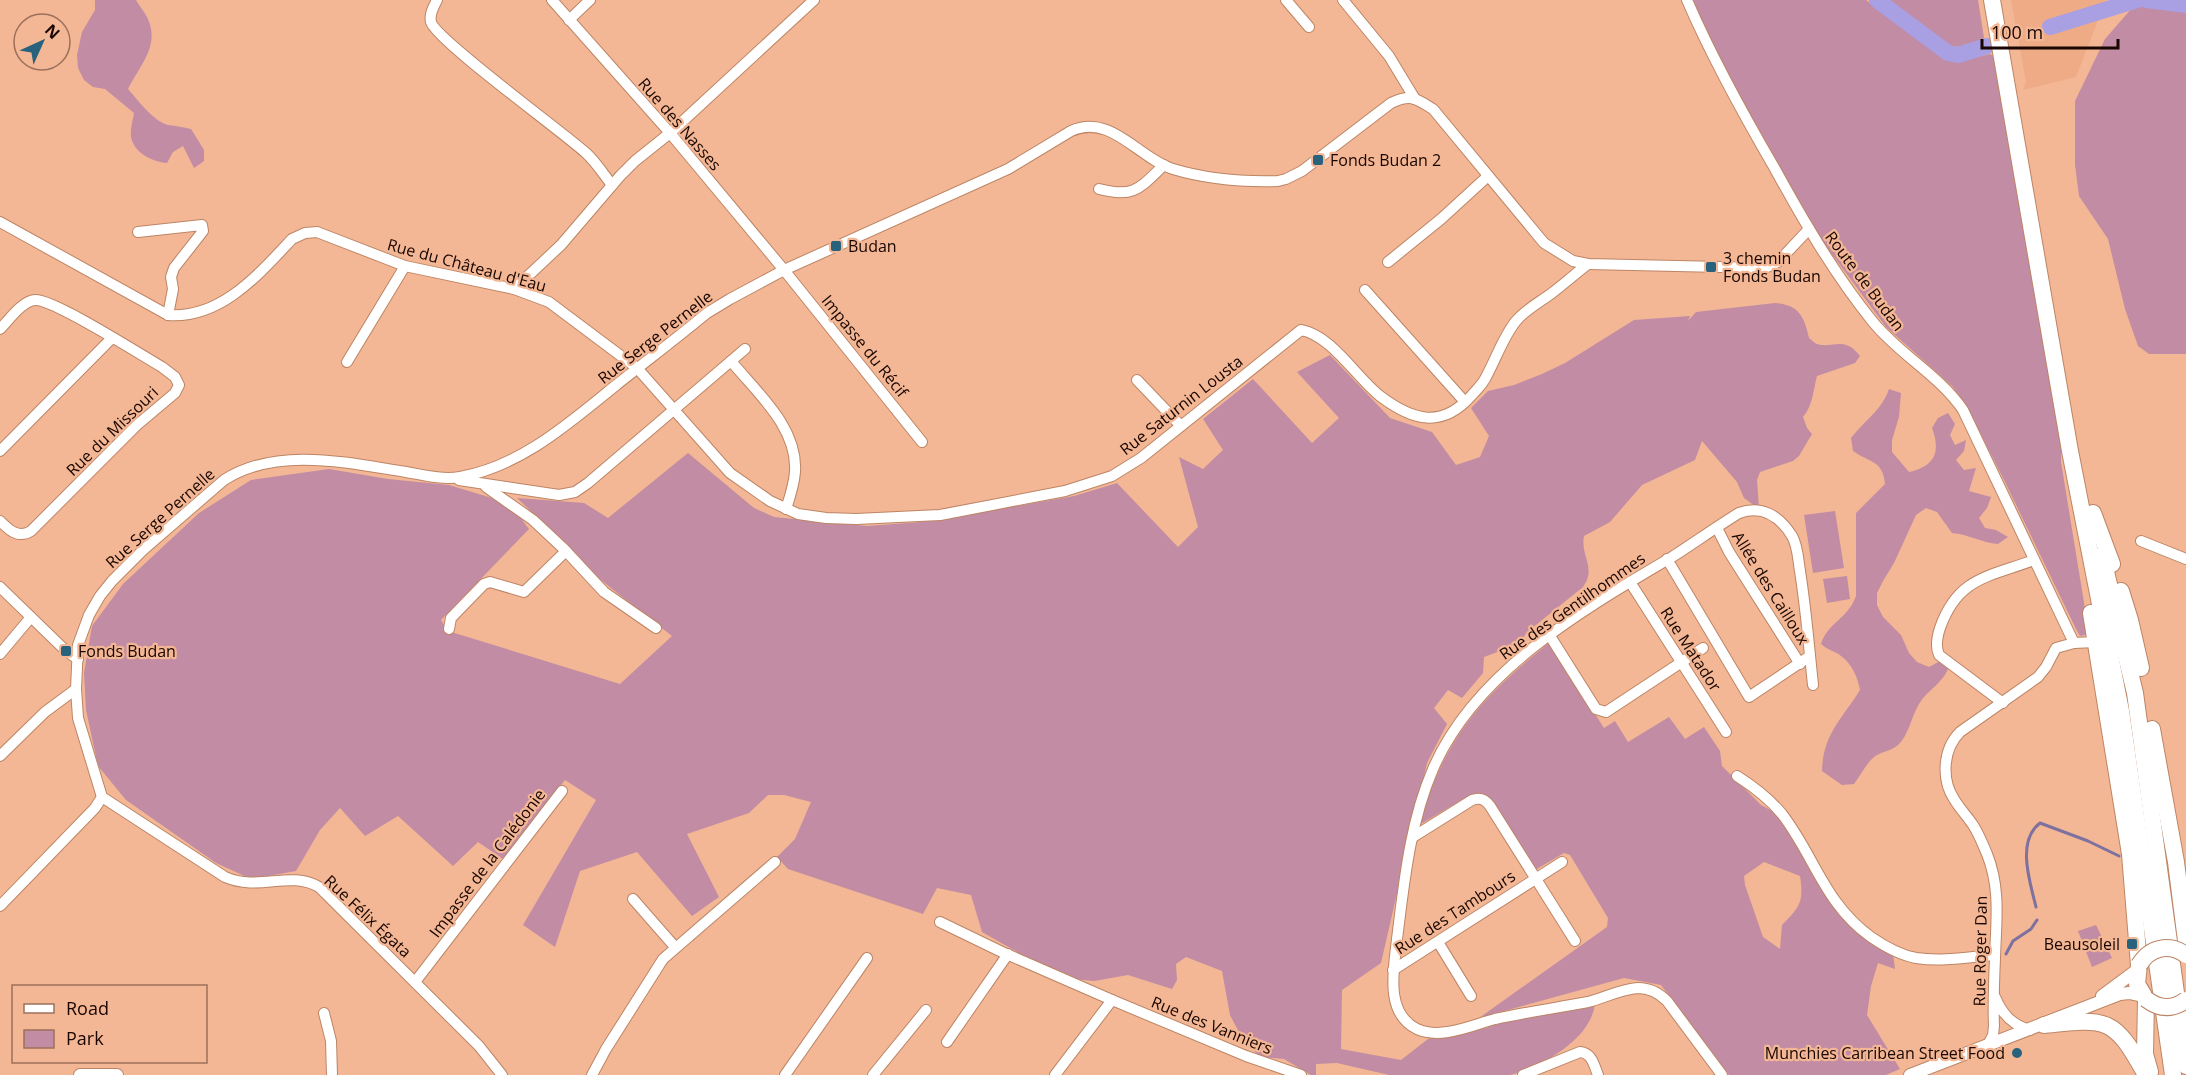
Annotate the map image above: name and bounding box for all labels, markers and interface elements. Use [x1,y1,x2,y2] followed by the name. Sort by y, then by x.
[12,12,72,72] north arrow
[1982,12,2118,50] scale bar
[40,19,65,44] text: N
[1991,20,2043,44] text: 100 m
[634,73,726,175] street label: Rue des Nasses
[1330,149,1441,171] place label: Fonds Budan 2
[1311,153,1325,167] marker: Fonds Budan 2
[1820,227,1910,335] street label: Route de Budan
[385,233,549,297] street label: Rue du Château d'Eau
[848,235,897,257] place label: Budan
[829,239,843,253] marker: Budan
[1723,247,1821,287] place label: 3 chemin Fonds Budan
[1704,260,1718,274] marker: 3 chemin Fonds Budan
[593,285,717,389] street label: Rue Serge Pernelle
[817,290,914,403] street label: Impasse du Récif
[1115,350,1247,460] street label: Rue Saturnin Lousta
[61,381,163,481] street label: Rue du Missouri
[101,463,219,573] street label: Rue Serge Pernelle
[1727,527,1815,649] street label: Allée des Cailloux
[1495,547,1649,665] street label: Rue des Gentilhommes
[1655,602,1727,696] street label: Rue Matador
[78,640,176,662] place label: Fonds Budan
[59,644,73,658] marker: Fonds Budan
[424,784,550,942] street label: Impasse de la Calédonie
[1391,865,1519,959] street label: Rue des Tambours
[320,870,416,962] street label: Rue Félix Égata
[1968,895,1992,1007] street label: Rue Roger Dan
[2044,933,2120,955] place label: Beausoleil
[2125,937,2139,951] marker: Beausoleil
[12,985,207,1063] legend
[1148,991,1276,1059] street label: Rue des Vanniers
[66,996,109,1020] text: Road
[66,1026,104,1050] text: Park
[1765,1042,2005,1064] place label: Munchies Carribean Street Food
[2010,1046,2024,1060] marker: Munchies Carribean Street Food

